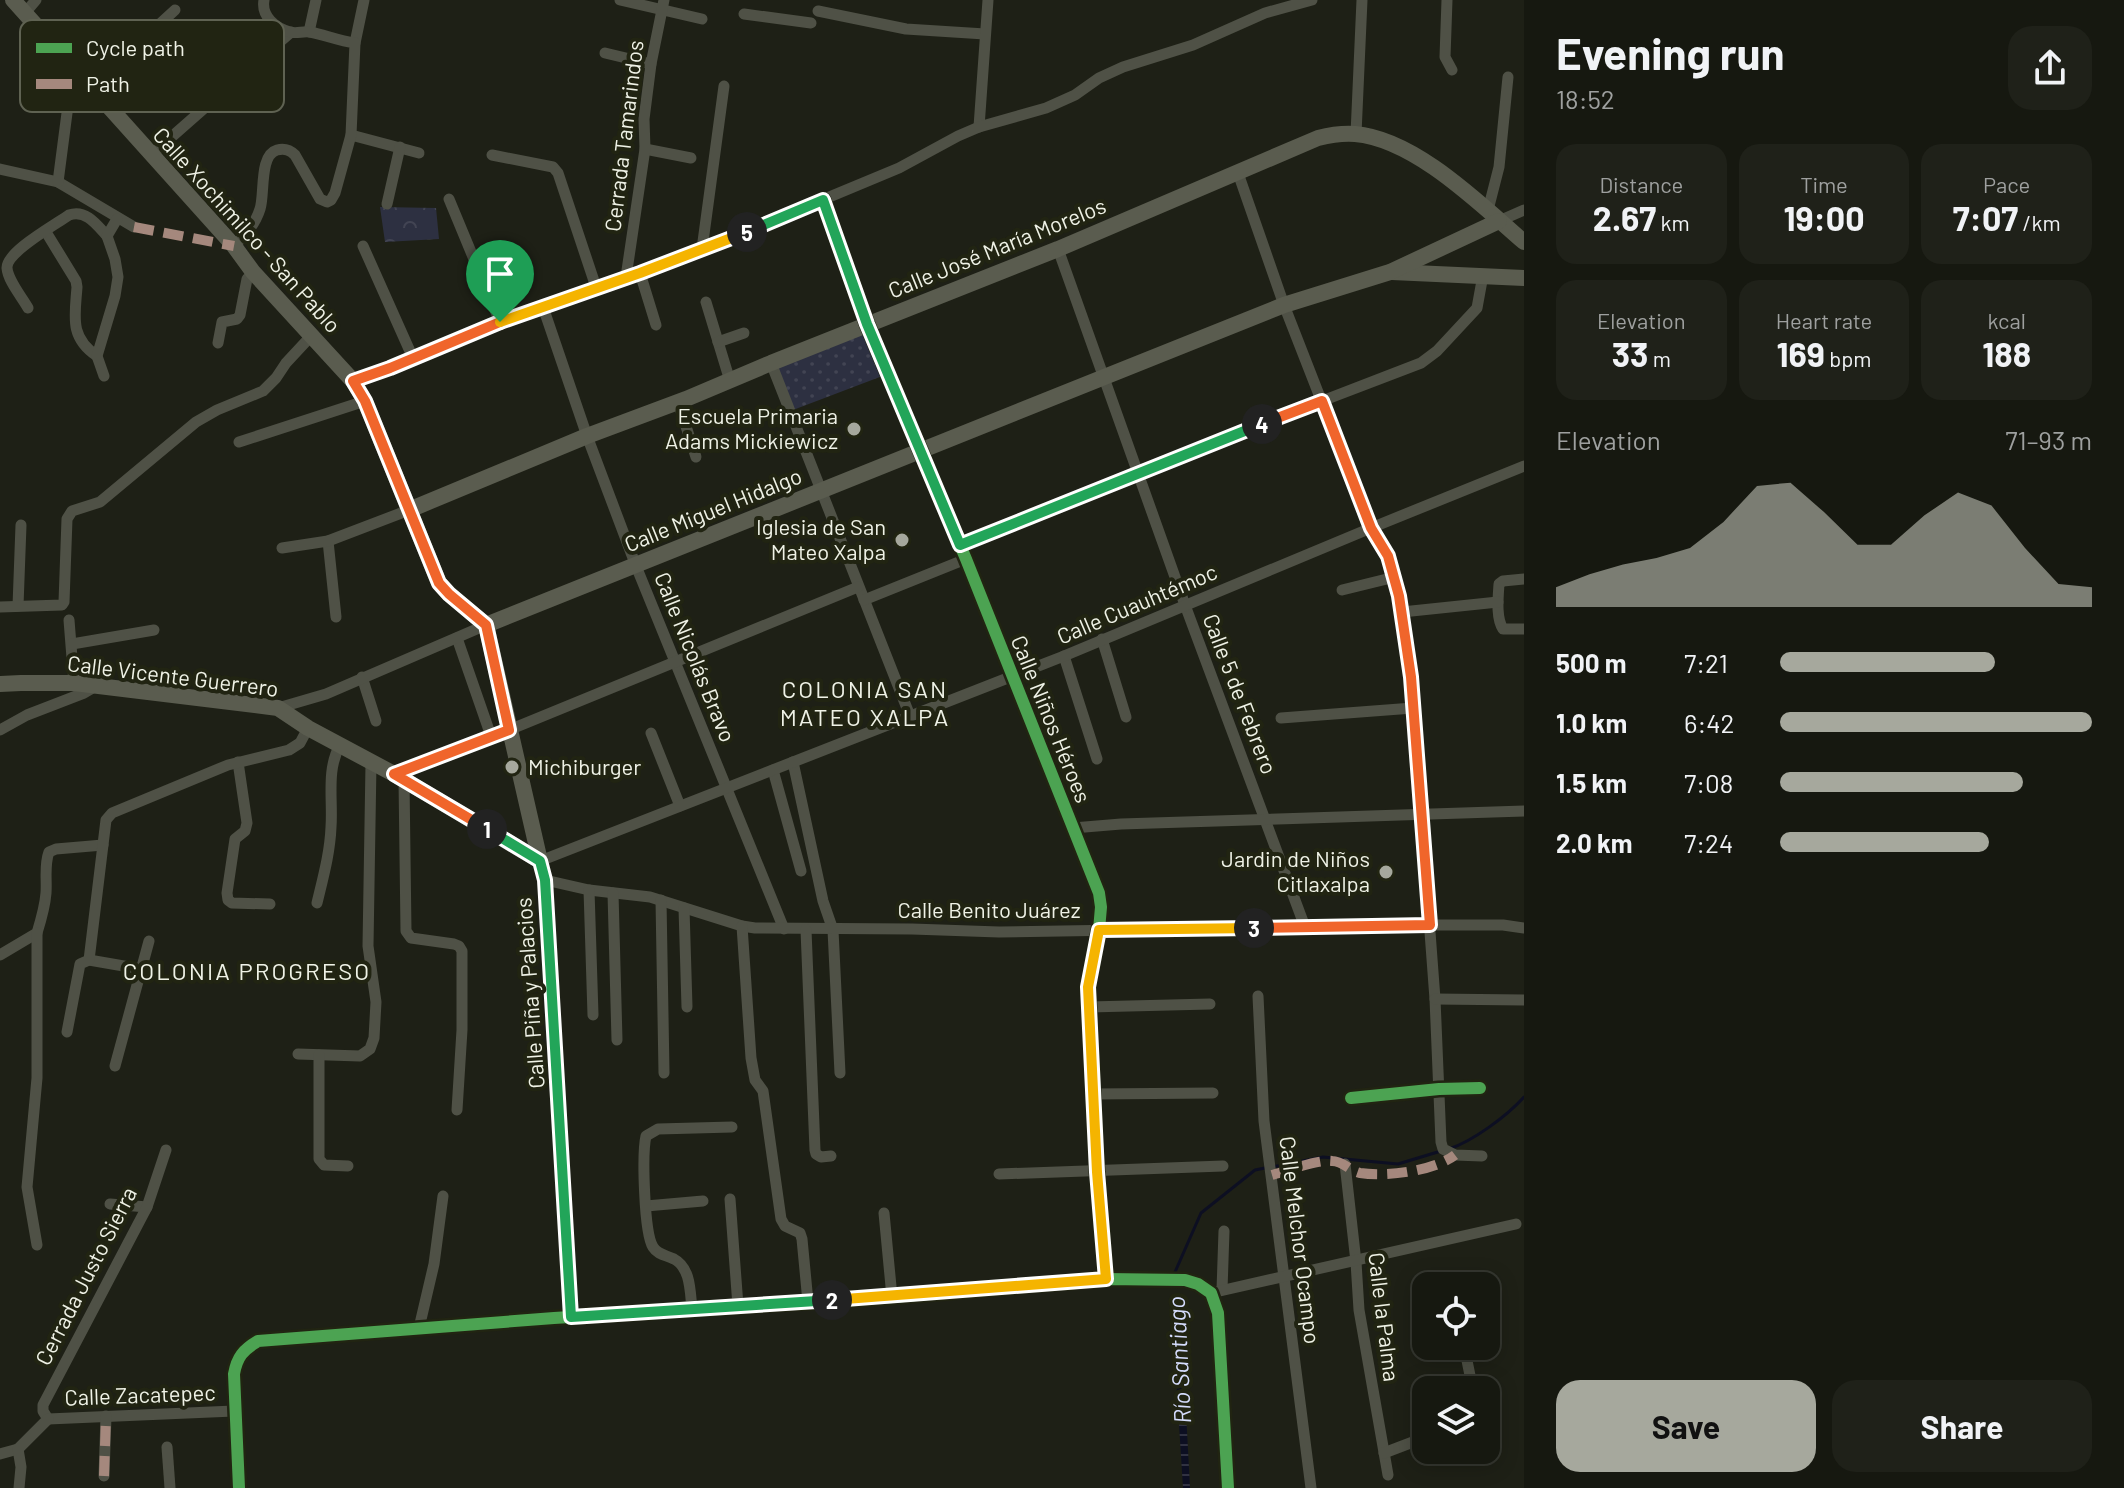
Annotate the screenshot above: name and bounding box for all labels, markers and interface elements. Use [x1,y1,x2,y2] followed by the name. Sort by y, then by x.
[20,20,284,112] legend
[1556,26,1785,79] text: Evening run
[2008,26,2092,110] button: share
[86,34,185,60] text: Cycle path
[598,39,648,233] street label: Cerrada Tamarindos
[86,70,130,96] text: Path
[1556,83,1615,114] text: 18:52
[149,121,347,337] street label: Calle Xochimilco - San Pablo
[1599,171,1683,197] text: Distance
[1800,171,1848,197] text: Time
[1983,171,2030,197] text: Pace
[884,192,1109,303] street label: Calle José María Morelos
[1593,197,1656,238] text: 2.67
[1783,197,1865,238] text: 19:00
[1953,197,2018,238] text: 7:07
[1656,209,1690,235] text: km
[2018,209,2061,235] text: /km
[727,212,767,252] pin: 5
[741,219,753,245] text: 5
[466,240,534,322] pin
[478,252,522,296] icon: arrive
[1597,307,1686,333] text: Elevation
[1776,307,1872,333] text: Heart rate
[1987,307,2026,333] text: kcal
[1612,333,1648,374] text: 33
[1776,333,1825,374] text: 169
[1982,333,2031,374] text: 188
[1648,345,1671,371] text: m
[1825,345,1872,371] text: bpm
[665,402,838,453] place label: Escuela Primaria Adams Mickiewicz
[1242,404,1282,444] pin: 4
[1255,411,1269,437] text: 4
[845,420,863,438] marker: Escuela Primaria Adams Mickiewicz
[1556,424,1661,455] text: Elevation
[2005,424,2092,455] text: 71–93 m
[620,462,805,557] street label: Calle Miguel Hidalgo
[756,513,886,564] place label: Iglesia de San Mateo Xalpa
[893,531,911,549] marker: Iglesia de San Mateo Xalpa
[1053,558,1221,649] street label: Calle Cuauhtémoc
[650,568,742,745] street label: Calle Nicolás Bravo
[1198,610,1283,777] street label: Calle 5 de Febrero
[1007,631,1097,806] street label: Calle Niños Héroes
[1556,647,1627,678] text: 500 m
[1684,647,1728,678] text: 7:21
[66,649,280,701] street label: Calle Vicente Guerrero
[780,674,950,731] district label: COLONIA SAN MATEO XALPA
[1556,707,1627,738] text: 1.0 km
[1684,707,1734,738] text: 6:42
[528,753,641,779] place label: Michiburger
[503,758,521,776] marker: Michiburger
[1556,767,1627,798] text: 1.5 km
[1684,767,1733,798] text: 7:08
[467,809,507,849] pin: 1
[483,816,491,842] text: 1
[1556,827,1633,858] text: 2.0 km
[1684,827,1733,858] text: 7:24
[1221,845,1370,896] place label: Jardin de Niños Citlaxalpa
[1377,863,1395,881] marker: Jardin de Niños Citlaxalpa
[898,896,1080,922] street label: Calle Benito Juárez
[509,897,549,1089] street label: Calle Piña y Palacios
[1234,908,1274,948] pin: 3
[1248,915,1260,941] text: 3
[123,956,371,985] district label: COLONIA PROGRESO
[1275,1134,1327,1345] street label: Calle Melchor Ocampo
[29,1182,141,1369] street label: Cerrada Justo Sierra
[1364,1251,1406,1383] street label: Calle la Palma
[1412,1272,1500,1464] map controls
[1412,1272,1500,1360] button: locate
[812,1280,852,1320] pin: 2
[826,1287,838,1313] text: 2
[1161,1296,1196,1425] water label: Río Santiago
[1412,1376,1500,1464] button: layers
[64,1378,216,1410] street label: Calle Zacatepec
[1556,1380,1816,1472] button: Save
[1832,1380,2092,1472] button: Share

